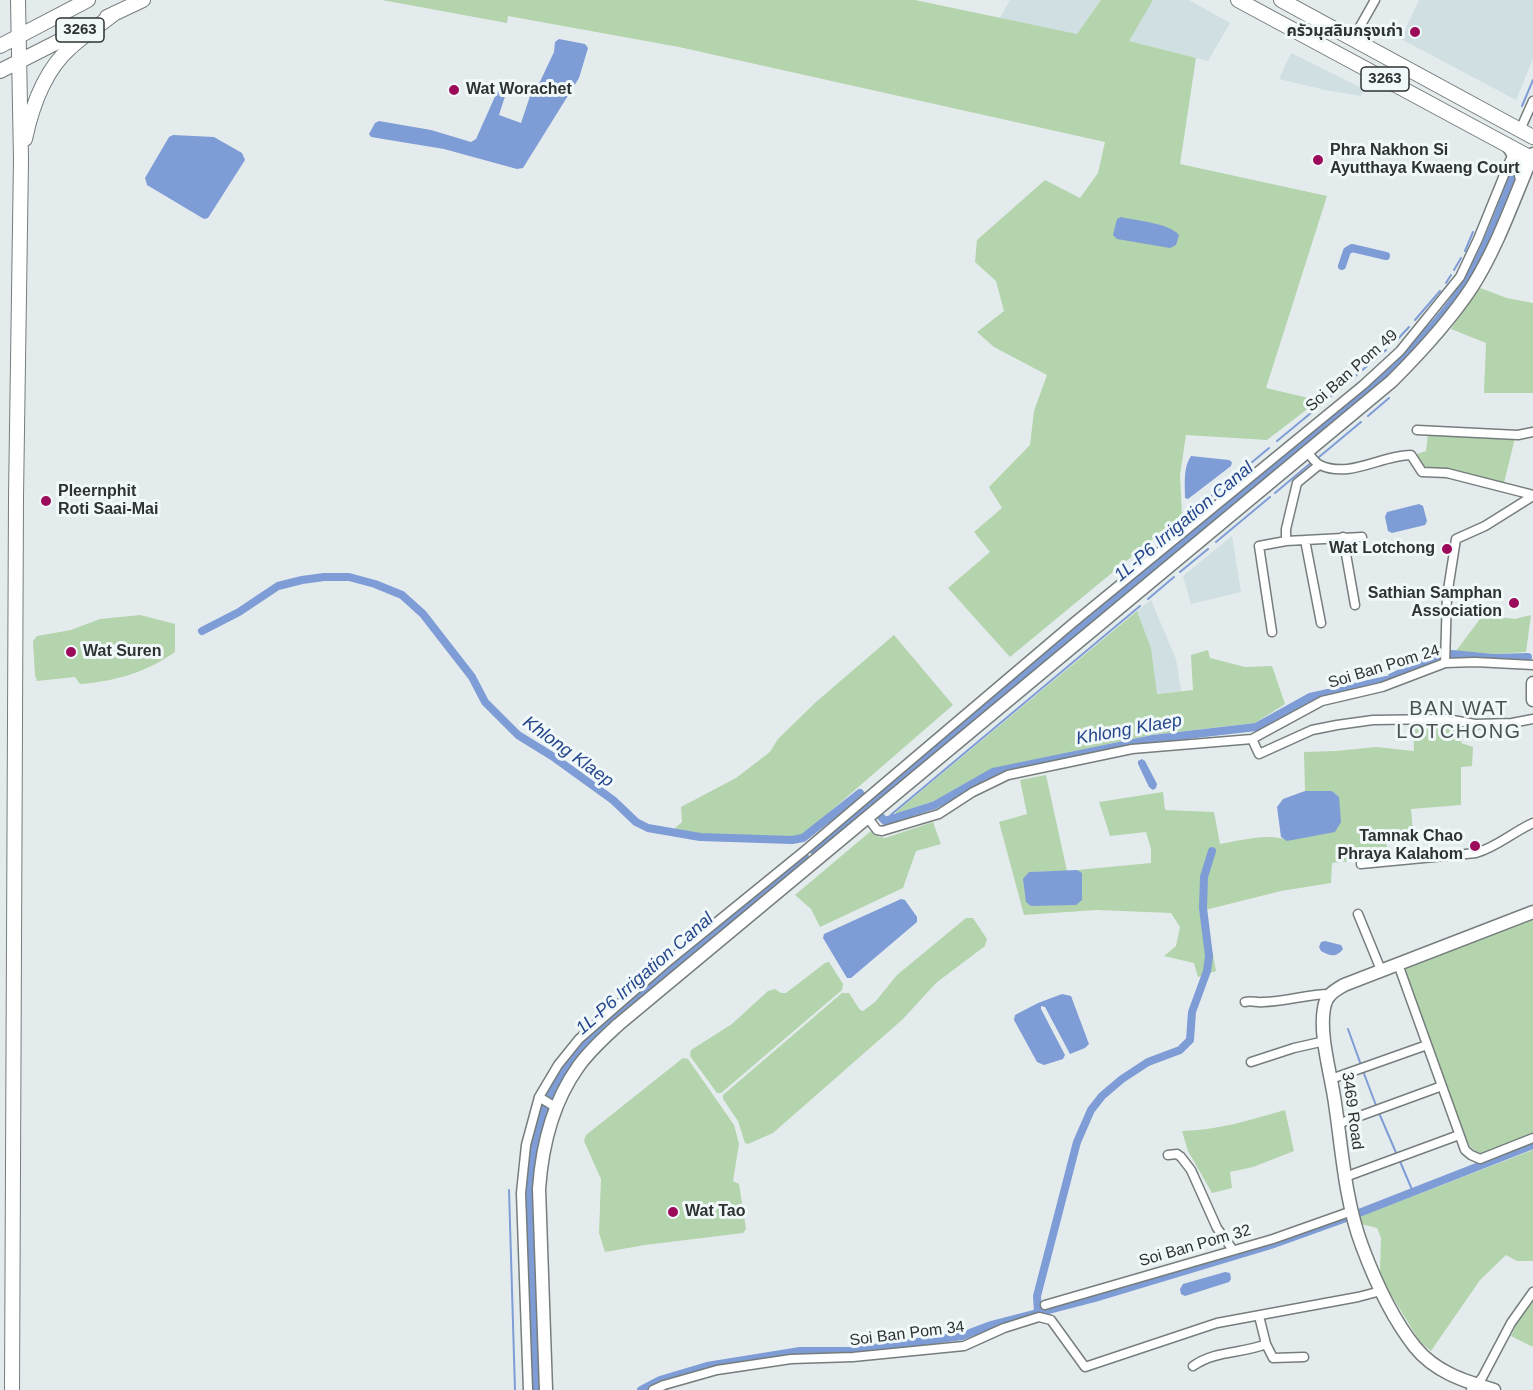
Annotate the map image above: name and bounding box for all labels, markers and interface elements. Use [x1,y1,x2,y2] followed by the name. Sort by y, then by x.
[56,18,104,42] road number: 3263
[1286,22,1403,42] place label: ครัวมุสลิมกรุงเก่า
[1408,25,1422,39] marker: ครัวมุสลิมกรุงเก่า
[1361,67,1409,91] road number: 3263
[466,80,572,100] place label: Wat Worachet
[447,83,461,97] marker: Wat Worachet
[1330,141,1520,179] place label: Phra Nakhon Si Ayutthaya Kwaeng Court
[1311,153,1325,167] marker: Phra Nakhon Si Ayutthaya Kwaeng Court
[1302,326,1402,416] street label: Soi Ban Pom 49
[1110,457,1258,587] water label: 1L-P6 Irrigation Canal
[58,482,158,520] place label: Pleernphit Roti Saai-Mai
[39,494,53,508] marker: Pleernphit Roti Saai-Mai
[1329,539,1435,559] place label: Wat Lotchong
[1440,542,1454,556] marker: Wat Lotchong
[1368,584,1502,622] place label: Sathian Samphan Association
[1507,596,1521,610] marker: Sathian Samphan Association
[1326,641,1442,693] street label: Soi Ban Pom 24
[83,642,162,662] place label: Wat Suren
[64,645,78,659] marker: Wat Suren
[1396,697,1522,744] district label: BAN WAT LOTCHONG
[1074,710,1184,750] water label: Khlong Klaep
[518,712,618,792] water label: Khlong Klaep
[1338,827,1463,865] place label: Tamnak Chao Phraya Kalahom
[1468,839,1482,853] marker: Tamnak Chao Phraya Kalahom
[572,908,718,1040] water label: 1L-P6 Irrigation Canal
[1337,1071,1367,1151] street label: 3469 Road
[685,1202,745,1222] place label: Wat Tao
[666,1205,680,1219] marker: Wat Tao
[1137,1221,1253,1271] street label: Soi Ban Pom 32
[848,1317,966,1351] street label: Soi Ban Pom 34

